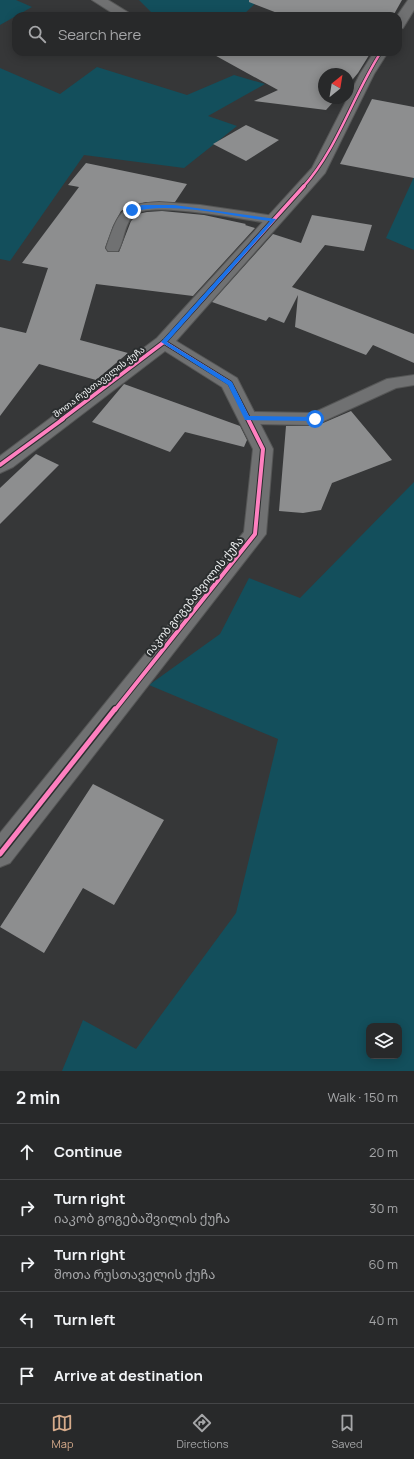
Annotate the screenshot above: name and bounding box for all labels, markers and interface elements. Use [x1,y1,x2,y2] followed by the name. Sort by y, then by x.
[12,12,402,56] search box
[26,23,48,45] icon: search
[58,24,141,45] text: Search here
[318,68,354,104] north arrow
[123,201,141,219] route end
[50,343,147,420] street label: შოთა რუსთაველის ქუჩა
[306,410,324,428] route start
[141,533,246,658] street label: იაკობ გოგებაშვილის ქუჩა
[366,1023,402,1059] map controls
[366,1023,402,1059] button: layers
[16,1086,60,1109] text: 2 min
[327,1088,398,1106] text: Walk · 150 m
[16,1141,38,1163] icon: ahead
[54,1141,122,1162] text: Continue
[369,1143,398,1161] text: 20 m
[54,1188,125,1209] text: Turn right
[16,1197,38,1219] icon: right
[369,1199,398,1217] text: 30 m
[54,1209,230,1227] text: იაკობ გოგებაშვილის ქუჩა
[54,1244,125,1265] text: Turn right
[16,1253,38,1275] icon: right
[368,1255,398,1273] text: 60 m
[54,1265,215,1283] text: შოთა რუსთაველის ქუჩა
[16,1309,38,1331] icon: left
[54,1309,116,1330] text: Turn left
[369,1311,398,1329] text: 40 m
[16,1365,38,1387] icon: arrive
[54,1365,203,1386] text: Arrive at destination
[51,1412,73,1451] tab: Map
[176,1412,229,1451] tab: Directions
[332,1412,363,1451] tab: Saved

